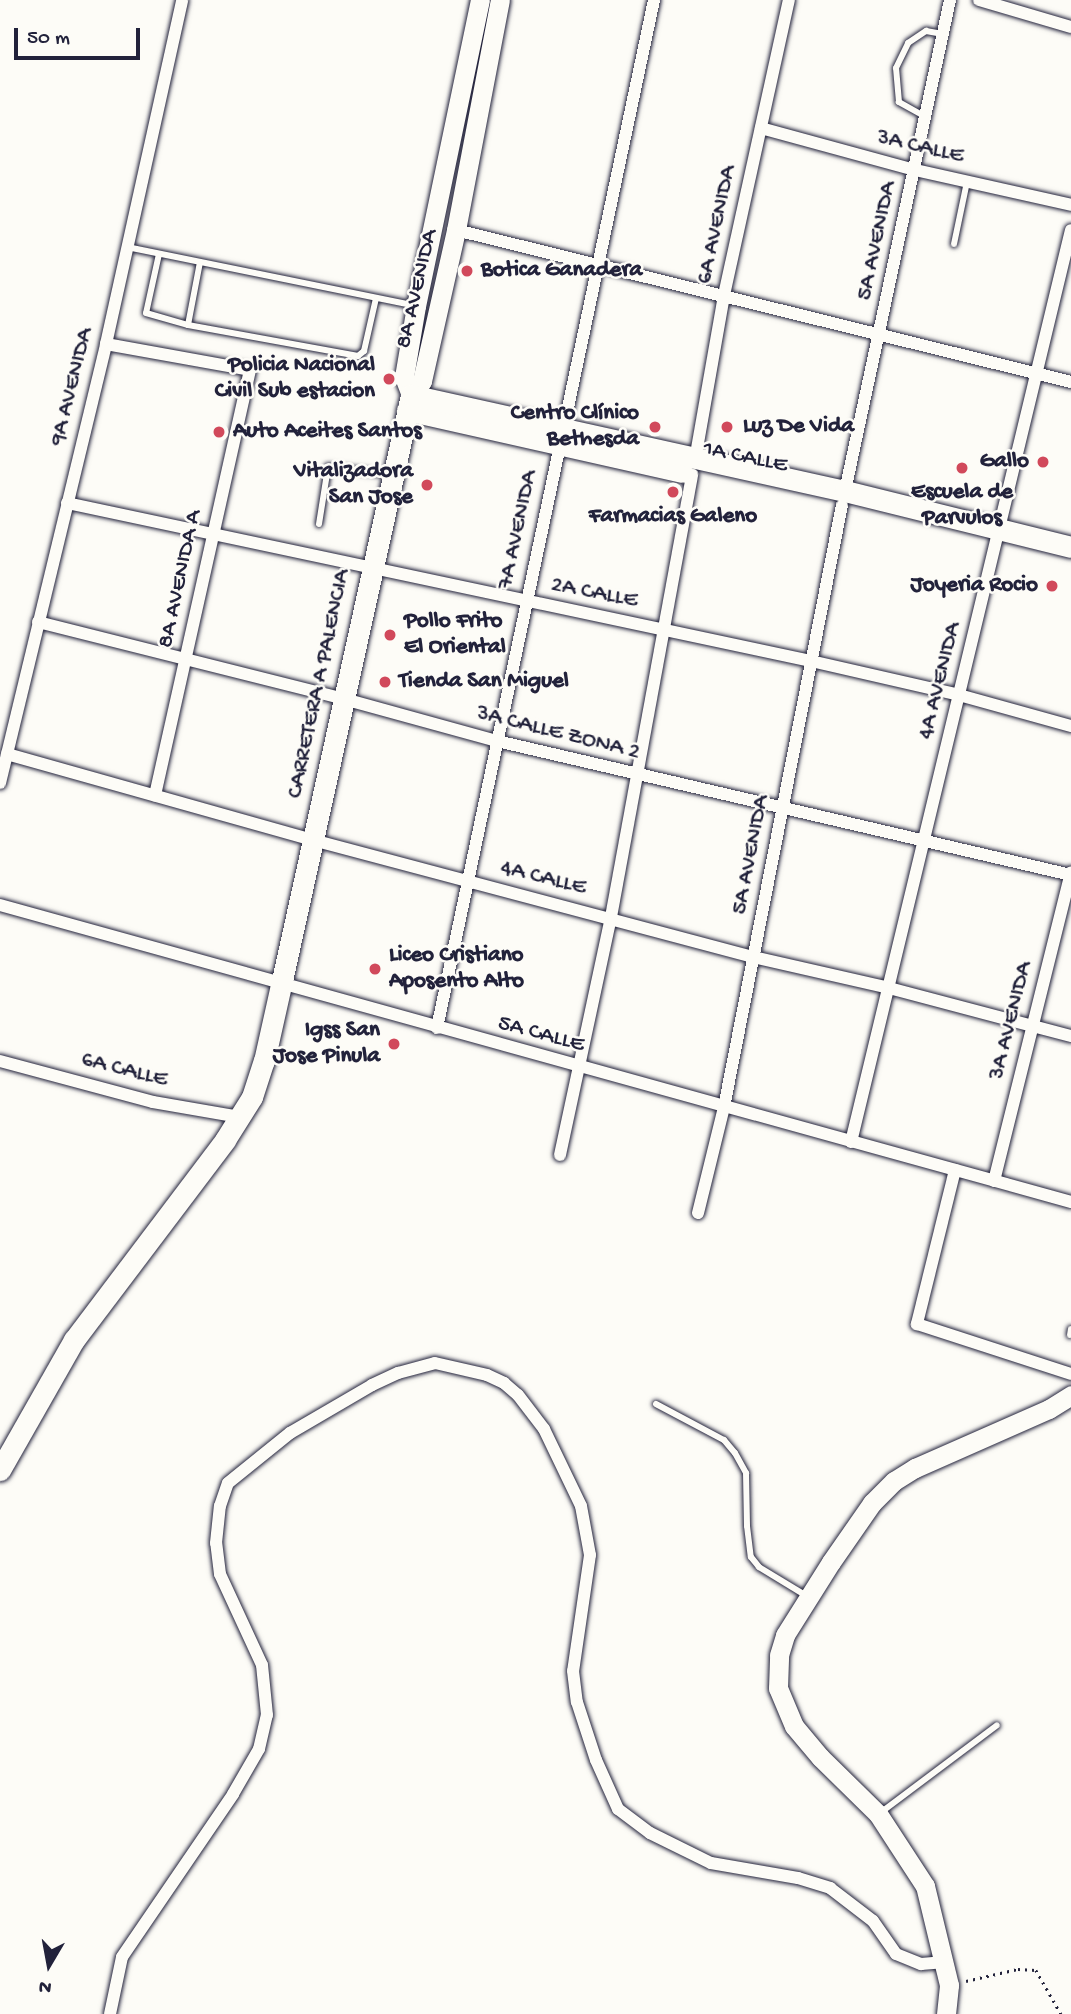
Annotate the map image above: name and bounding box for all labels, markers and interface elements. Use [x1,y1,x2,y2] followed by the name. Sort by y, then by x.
[18,14,144,58] scale bar
[27,27,70,52] text: 50 m
[874,125,966,171] street label: 3A CALLE
[692,163,744,287] street label: 6A AVENIDA
[852,179,904,303] street label: 5A AVENIDA
[391,227,445,351] street label: 8A AVENIDA
[481,257,642,285] place label: Botica Ganadera
[459,263,475,279] marker: Botica Ganadera
[45,325,101,449] street label: 9A AVENIDA
[215,352,375,406] place label: Policia Nacional Civil Sub estacion
[381,371,397,387] marker: Policia Nacional Civil Sub estacion
[511,400,639,454] place label: Centro Clínico Bethesda
[743,413,854,441] place label: Luz De Vida
[645,417,665,437] marker: Centro Clínico Bethesda
[717,417,737,437] marker: Luz De Vida
[233,418,422,446] place label: Auto Aceites Santos
[211,424,227,440] marker: Auto Aceites Santos
[700,436,790,480] street label: 1A CALLE
[980,448,1029,476] place label: Gallo
[1035,454,1051,470] marker: Gallo
[294,458,413,512] place label: Vitalizadora San Jose
[954,460,970,476] marker: Escuela de Parvulos
[493,468,545,592] street label: 7A AVENIDA
[419,477,435,493] marker: Vitalizadora San Jose
[911,479,1013,533] place label: Escuela de Parvulos
[665,484,681,500] marker: Farmacias Galeno
[589,503,757,531] place label: Farmacias Galeno
[153,507,209,651] street label: 8A AVENIDA A
[282,567,358,801] street label: CARRETERA A PALENCIA
[548,572,640,616] street label: 2A CALLE
[911,572,1038,600] place label: Joyeria Rocio
[1044,578,1060,594] marker: Joyeria Rocio
[404,608,506,662] place label: Pollo Frito El Oriental
[913,620,969,742] street label: 4A AVENIDA
[382,627,398,643] marker: Pollo Frito El Oriental
[399,668,569,696] place label: Tienda San Miguel
[377,674,393,690] marker: Tienda San Miguel
[473,700,643,768] street label: 3A CALLE ZONA 2
[727,793,777,917] street label: 5A AVENIDA
[497,855,589,903] street label: 4A CALLE
[389,942,524,996] place label: Liceo Cristiano Aposento Alto
[984,959,1040,1083] street label: 3A AVENIDA
[367,961,383,977] marker: Liceo Cristiano Aposento Alto
[495,1010,587,1060] street label: 5A CALLE
[273,1017,380,1071] place label: Igss San Jose Pinula
[386,1036,402,1052] marker: Igss San Jose Pinula
[78,1047,170,1095] street label: 6A CALLE
[14,1930,84,2000] north arrow
[37,1974,53,1999] text: N

